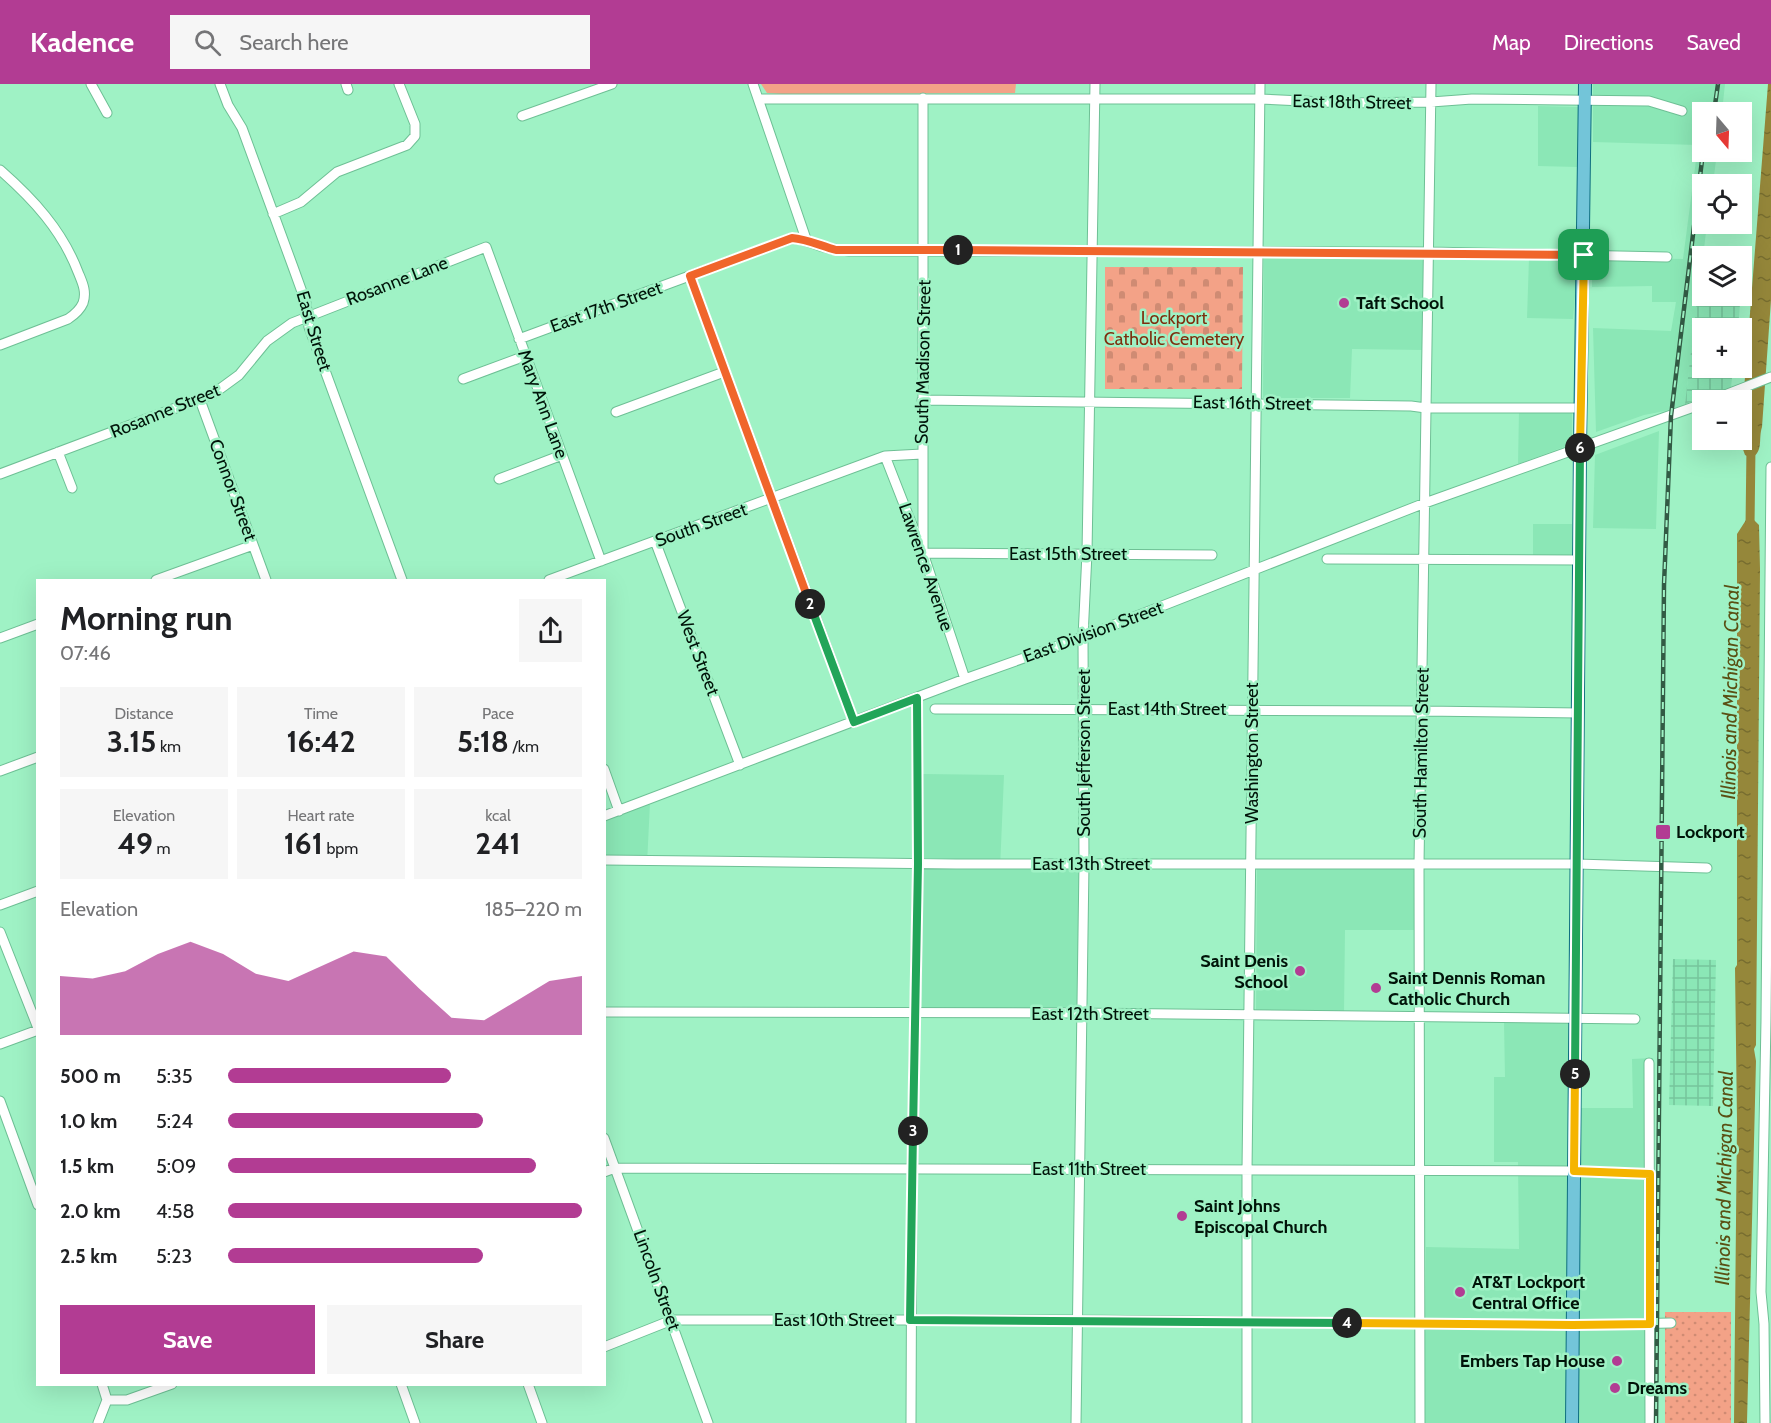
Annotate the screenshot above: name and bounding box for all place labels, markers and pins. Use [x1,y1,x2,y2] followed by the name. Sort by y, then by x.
[1558,229,1609,280] pin
[943,235,973,265] pin: 1
[1356,292,1444,314] place label: Taft School
[1337,296,1351,310] marker: Taft School
[1565,433,1595,463] pin: 6
[795,589,825,619] pin: 2
[1676,821,1745,843] place label: Lockport
[1654,823,1672,841] marker: Lockport
[1200,950,1288,993] place label: Saint Denis School
[1293,964,1307,978] marker: Saint Denis School
[1388,967,1546,1010] place label: Saint Dennis Roman Catholic Church
[1369,981,1383,995] marker: Saint Dennis Roman Catholic Church
[1560,1059,1590,1089] pin: 5
[898,1116,928,1146] pin: 3
[1194,1195,1327,1238] place label: Saint Johns Episcopal Church
[1175,1209,1189,1223] marker: Saint Johns Episcopal Church
[1472,1271,1585,1314] place label: AT&T Lockport Central Office
[1453,1285,1467,1299] marker: AT&T Lockport Central Office
[1332,1308,1362,1338] pin: 4
[1460,1350,1605,1372] place label: Embers Tap House
[1610,1354,1624,1368] marker: Embers Tap House
[1627,1377,1687,1399] place label: Dreams
[1608,1381,1622,1395] marker: Dreams

